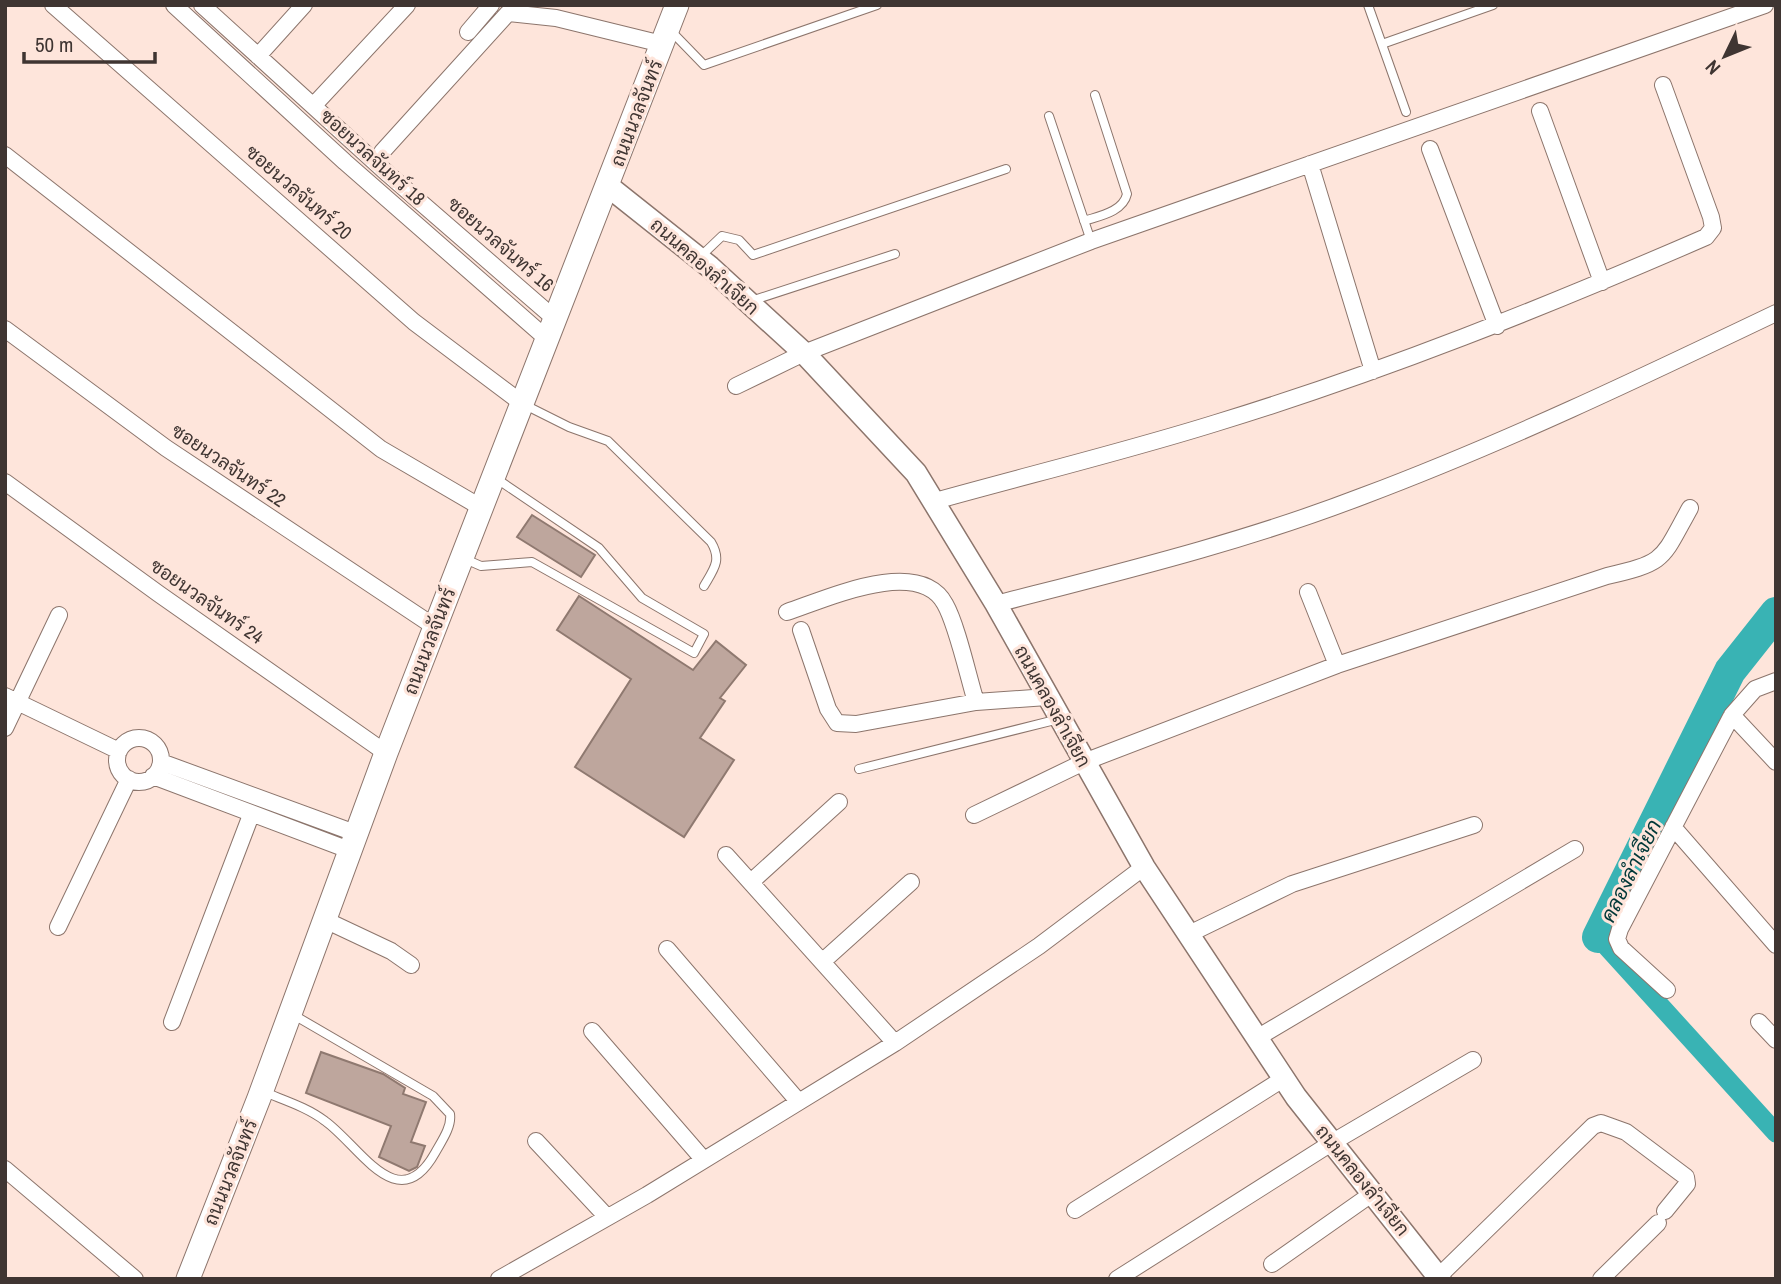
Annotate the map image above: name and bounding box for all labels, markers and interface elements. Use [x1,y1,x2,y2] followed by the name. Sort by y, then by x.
[24,21,156,65] scale bar
[1690,21,1760,91] north arrow
[35,30,73,59] text: 50 m
[1699,55,1726,81] text: N
[604,56,668,170] street label: ถนนนวลจันทร์
[315,103,431,211] street label: ซอยนวลจันทร์ 18
[240,139,358,245] street label: ซอยนวลจันทร์ 20
[442,191,560,297] street label: ซอยนวลจันทร์ 16
[645,212,765,320] street label: ถนนคลองลำเจียก
[167,417,291,513] street label: ซอยนวลจันทร์ 22
[145,552,269,650] street label: ซอยนวลจันทร์ 24
[397,584,461,698] street label: ถนนนวลจันทร์
[1009,640,1097,772] street label: ถนนคลองลำเจียก
[1593,814,1668,927] water label: คลองลำเจียก
[197,1115,263,1229] street label: ถนนนวลจันทร์
[1310,1119,1416,1241] street label: ถนนคลองลำเจียก

